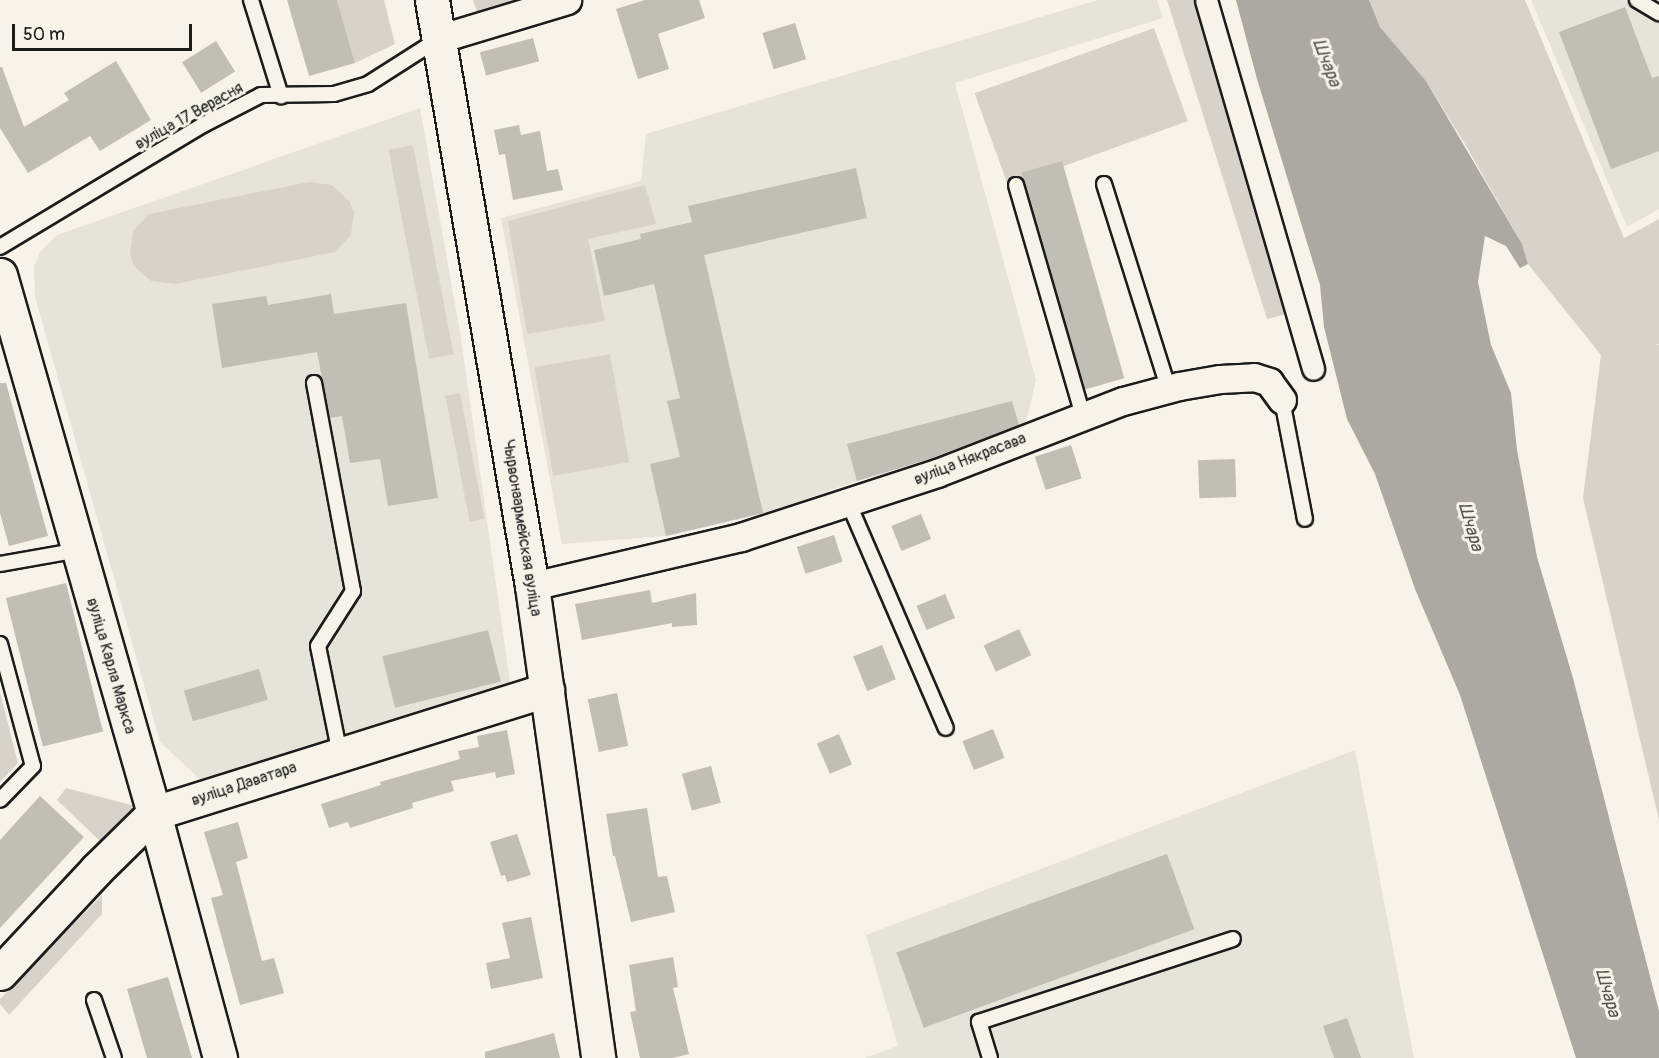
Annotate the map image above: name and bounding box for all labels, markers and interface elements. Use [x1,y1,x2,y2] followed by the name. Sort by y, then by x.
[15,12,195,50] scale bar
[23,23,65,46] text: 50 m
[1307,36,1345,90] water label: Шчара
[132,78,246,154] street label: вуліца 17 Верасня
[911,429,1029,489] street label: вуліца Някрасава
[499,438,545,618] street label: Чырвонаармейская вуліца
[1453,500,1487,554] water label: Шчара
[82,596,140,736] street label: вуліца Карла Маркса
[189,758,299,810] street label: вуліца Даватара
[1590,966,1624,1020] water label: Шчара

